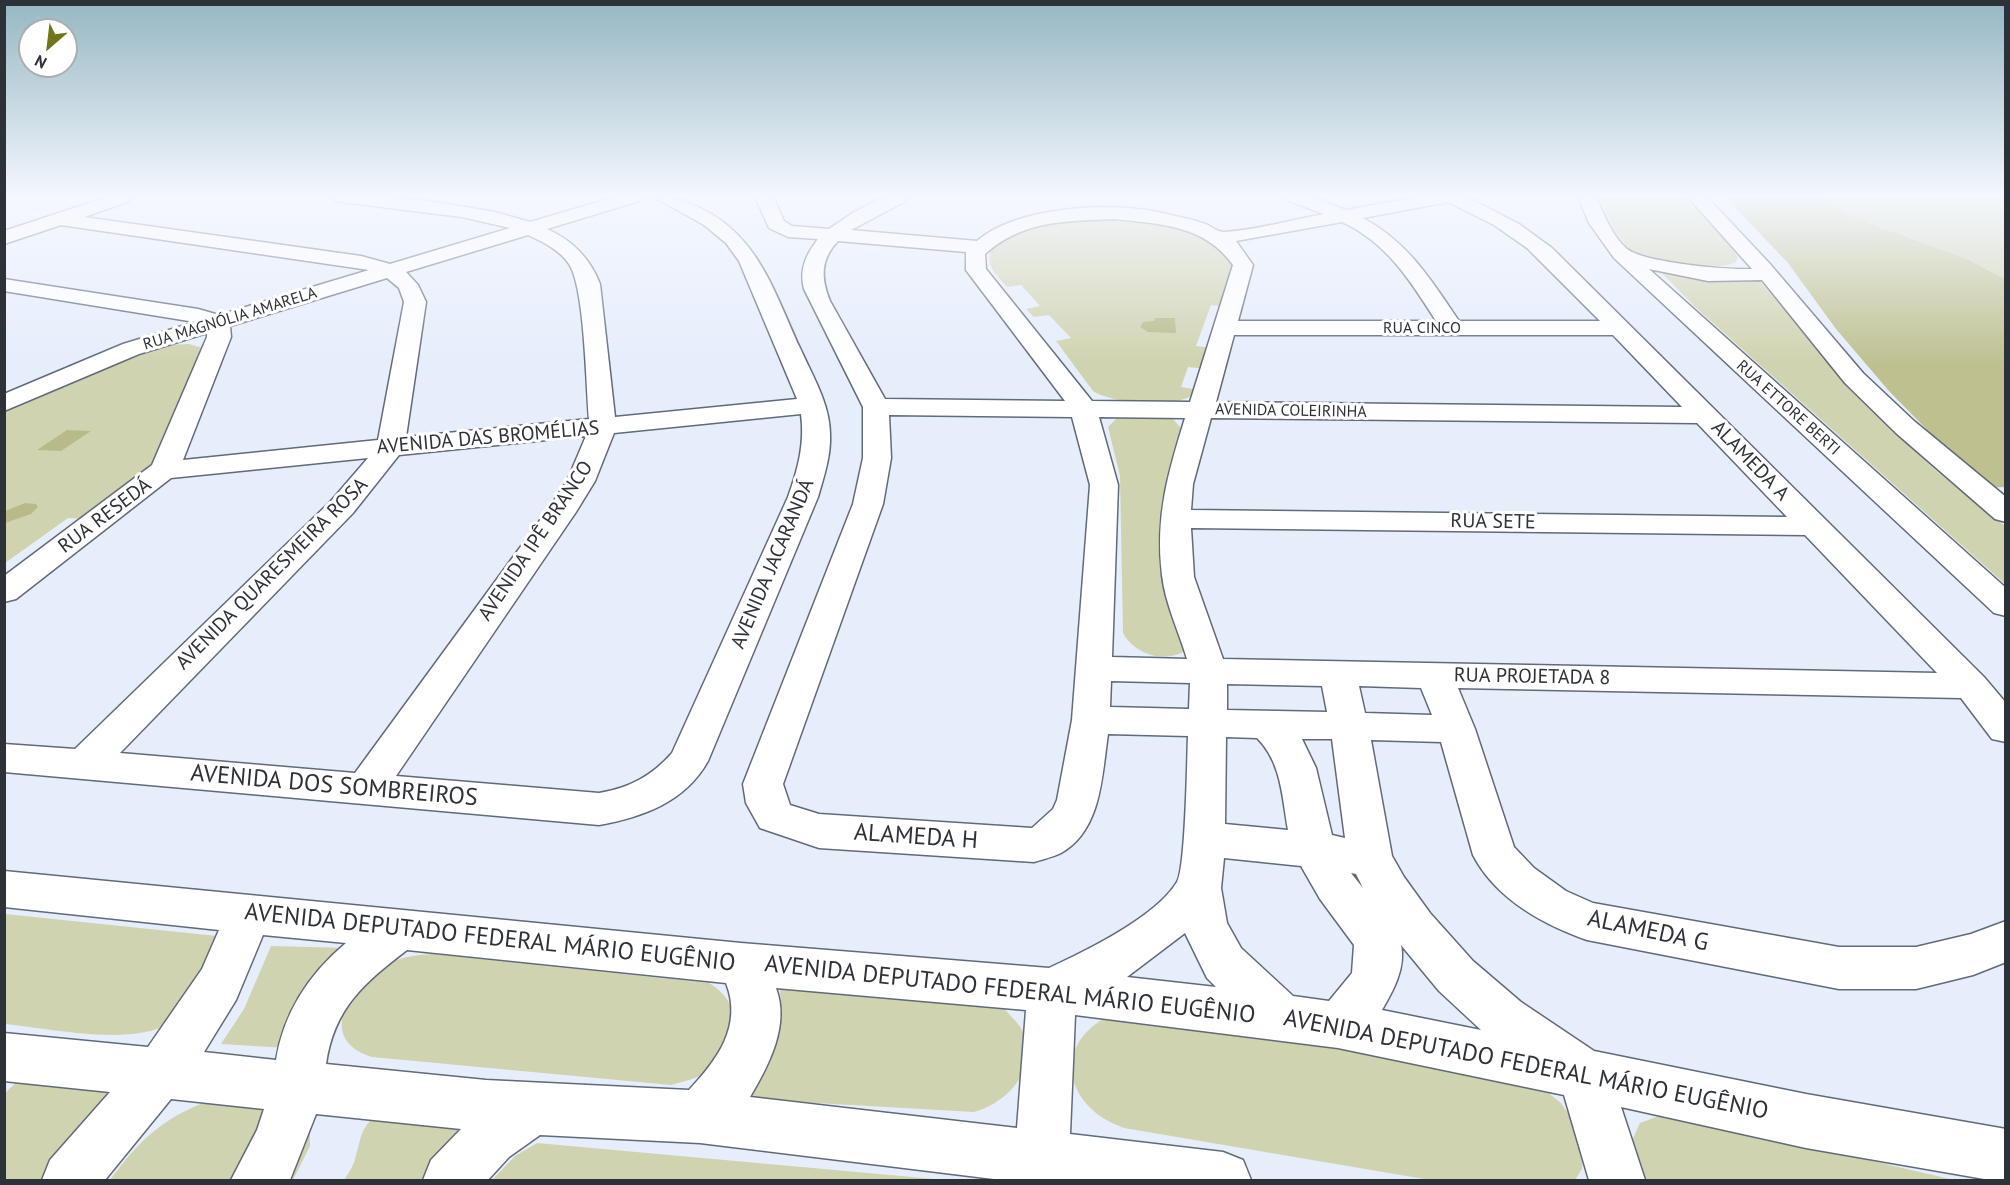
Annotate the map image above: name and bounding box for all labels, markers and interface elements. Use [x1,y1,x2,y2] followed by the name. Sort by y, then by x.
[18,18,78,78] north arrow
[31,51,50,73] text: N
[141,283,319,355] street label: RUA MAGNÓLIA AMARELA
[1383,318,1461,338] street label: RUA CINCO
[1732,356,1844,460] street label: RUA ETTORE BERTI
[1215,400,1367,422] street label: AVENIDA COLEIRINHA
[376,416,600,460] street label: AVENIDA DAS BROMÉLIAS
[1706,416,1794,506] street label: ALAMEDA A
[474,457,598,625] street label: AVENIDA IPÊ BRANCO
[54,473,156,559] street label: RUA RESEDÁ
[171,473,373,675] street label: AVENIDA QUARESMEIRA ROSA
[726,475,820,653] street label: AVENIDA JACARANDÁ
[1450,509,1536,535] street label: RUA SETE
[1454,664,1610,690] street label: RUA PROJETADA 8
[189,759,479,813] street label: AVENIDA DOS SOMBREIROS
[853,818,979,856] street label: ALAMEDA H
[243,898,737,978] street label: AVENIDA DEPUTADO FEDERAL MÁRIO EUGÊNIO
[1585,904,1711,958] street label: ALAMEDA G
[763,950,1257,1030] street label: AVENIDA DEPUTADO FEDERAL MÁRIO EUGÊNIO
[1281,1004,1771,1126] street label: AVENIDA DEPUTADO FEDERAL MÁRIO EUGÊNIO

